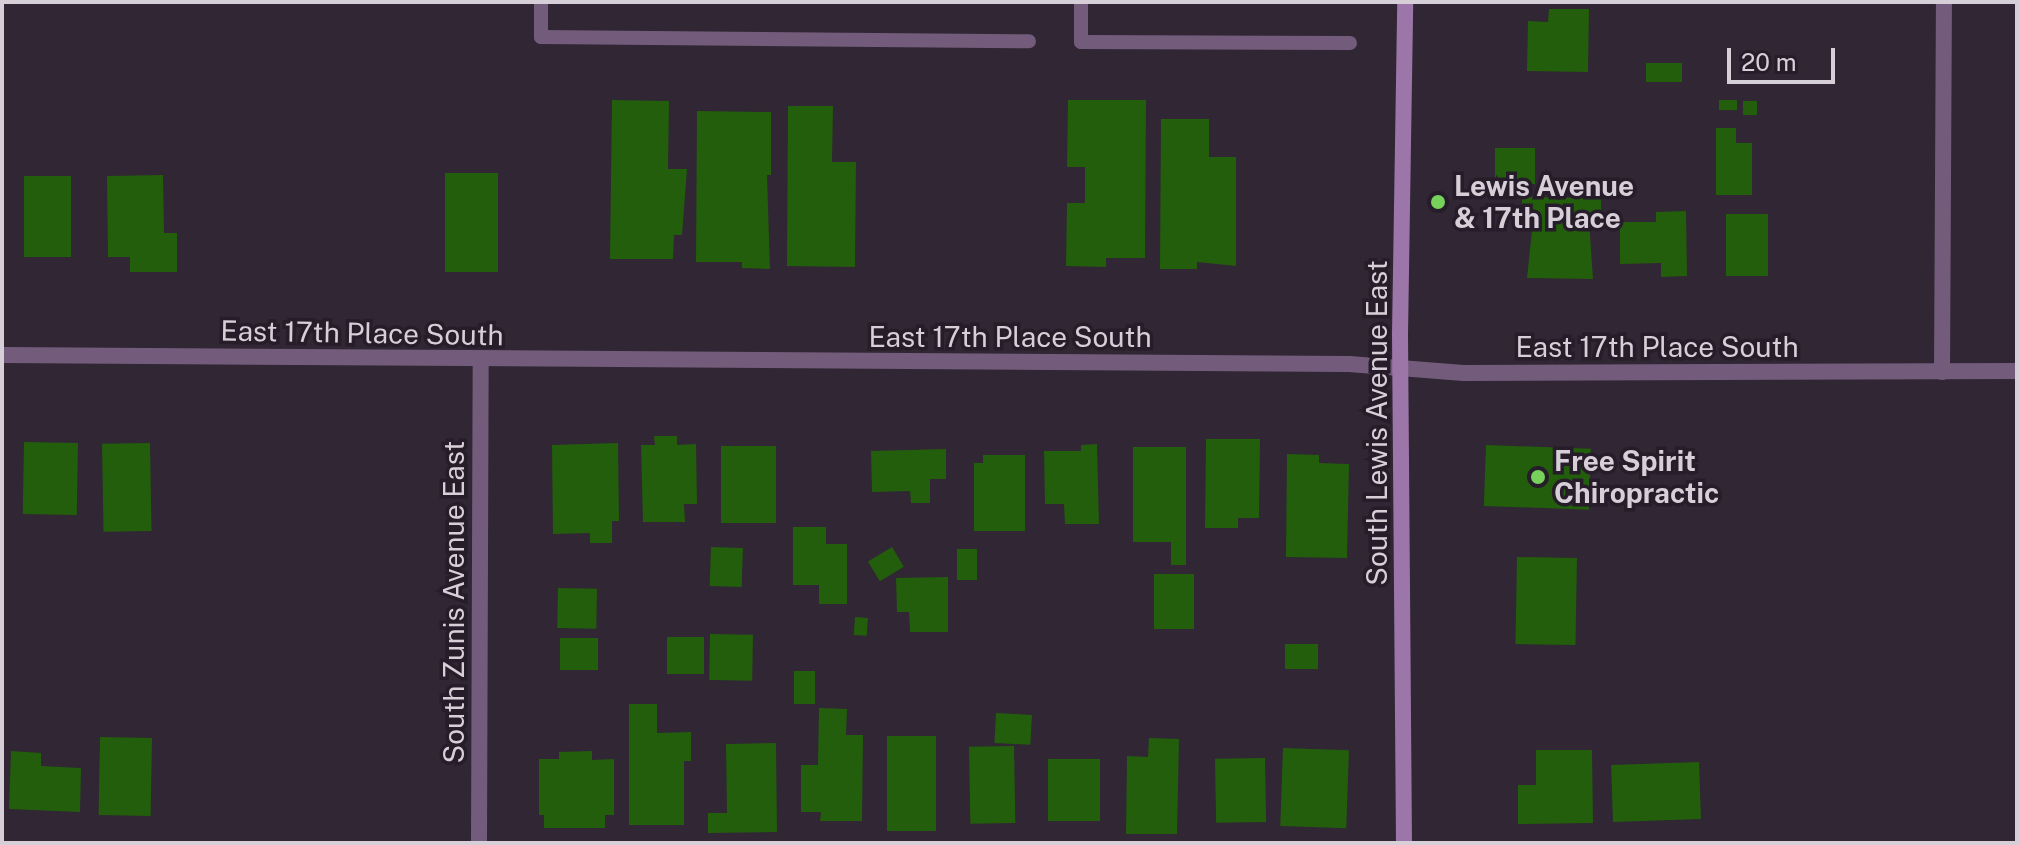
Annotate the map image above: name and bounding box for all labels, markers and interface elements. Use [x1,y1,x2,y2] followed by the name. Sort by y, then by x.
[1731,32,1839,82] scale bar
[1741,48,1797,76] text: 20 m
[1454,169,1634,235] place label: Lewis Avenue & 17th Place
[1429,193,1447,211] marker: Lewis Avenue & 17th Place
[1360,260,1394,586] street label: South Lewis Avenue East
[220,314,504,352] street label: East 17th Place South
[868,320,1152,354] street label: East 17th Place South
[1515,330,1799,364] street label: East 17th Place South
[437,440,471,764] street label: South Zunis Avenue East
[1554,444,1719,510] place label: Free Spirit Chiropractic
[1529,468,1547,486] marker: Free Spirit Chiropractic

